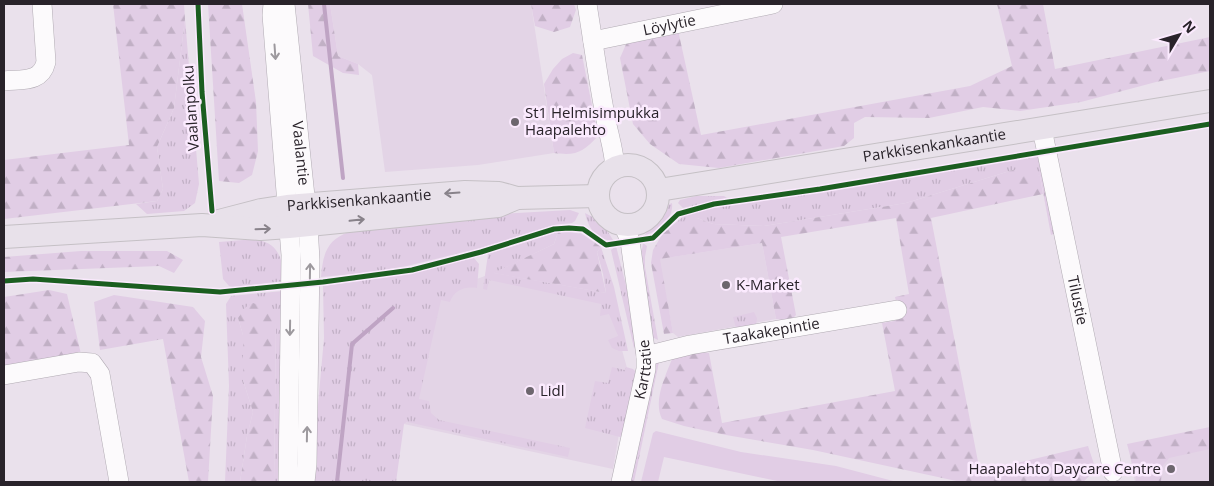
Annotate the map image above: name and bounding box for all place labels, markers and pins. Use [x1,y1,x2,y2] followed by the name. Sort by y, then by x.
[525,102,659,139] place label: St1 Helmisimpukka Haapalehto
[509,116,521,128] marker: St1 Helmisimpukka Haapalehto
[736,274,800,294] place label: K-Market
[720,279,732,291] marker: K-Market
[540,380,565,400] place label: Lidl
[524,385,536,397] marker: Lidl
[968,458,1161,478] place label: Haapalehto Daycare Centre
[1165,463,1177,475] marker: Haapalehto Daycare Centre

